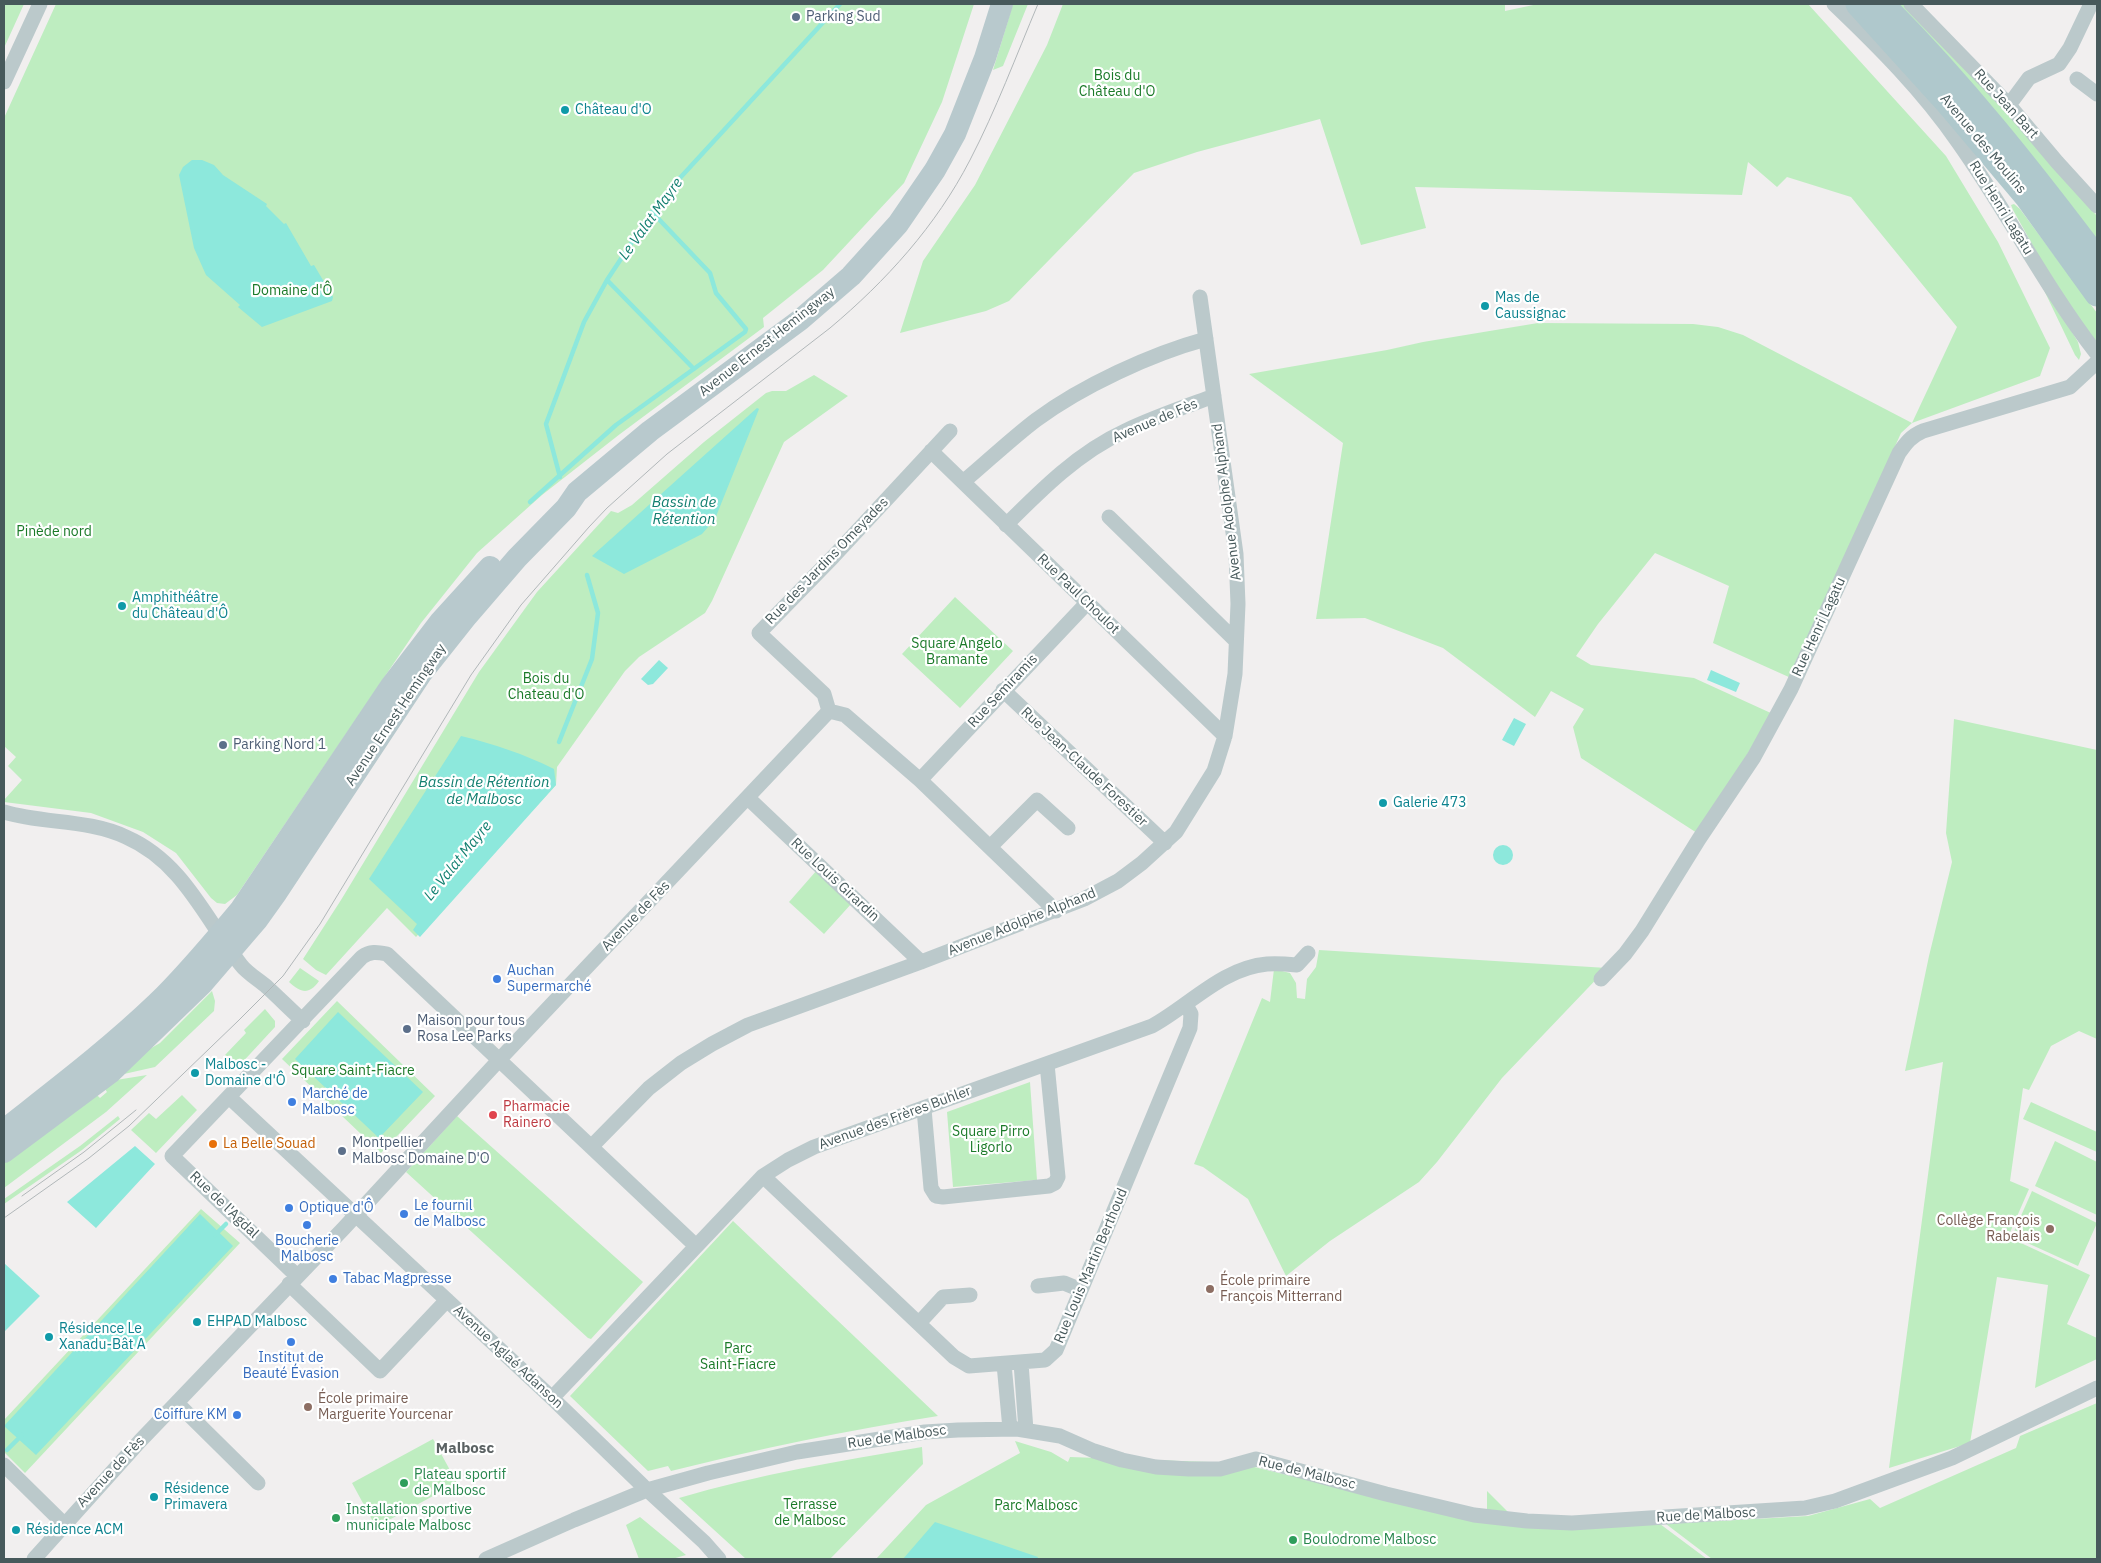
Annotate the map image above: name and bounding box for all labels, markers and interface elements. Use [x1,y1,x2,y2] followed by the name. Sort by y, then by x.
[806,9,881,25] place label: Parking Sud
[790,11,802,23] marker: Parking Sud
[1970,66,2042,142] street label: Rue Jean Bart
[1079,68,1155,100] park label: Bois du Château d'O
[1936,91,2030,197] street label: Avenue des Moulins
[575,102,652,118] place label: Château d'O
[559,104,571,116] marker: Château d'O
[1965,158,2037,258] street label: Rue Henri Lagatu
[615,174,687,264] water label: Le Valat Mayre
[252,283,332,299] park label: Domaine d'Ô
[696,284,838,400] street label: Avenue Ernest Hemingway
[1495,290,1566,322] place label: Mas de Caussignac
[1479,300,1491,312] marker: Mas de Caussignac
[1110,395,1200,447] street label: Avenue de Fès
[1209,422,1245,582] street label: Avenue Adolphe Alphand
[652,494,716,529] water label: Bassin de Rétention
[762,494,892,628] street label: Rue des Jardins Omeyades
[16,524,92,540] park label: Pinède nord
[1033,551,1123,637] street label: Rue Paul Choulot
[1789,575,1849,679] street label: Rue Henri Lagatu
[132,590,228,622] place label: Amphithéâtre du Château d'Ô
[116,600,128,612] marker: Amphithéâtre du Château d'Ô
[911,636,1003,669] park label: Square Angelo Bramante
[342,641,450,789] street label: Avenue Ernest Hemingway
[965,651,1041,731] street label: Rue Semiramis
[508,671,584,704] park label: Bois du Chateau d'O
[1017,704,1151,830] street label: Rue Jean-Claude Forestier
[233,737,326,753] place label: Parking Nord 1
[217,739,229,751] marker: Parking Nord 1
[419,774,549,809] water label: Bassin de Rétention de Malbosc
[1393,795,1467,811] place label: Galerie 473
[1377,797,1389,809] marker: Galerie 473
[420,818,496,904] water label: Le Valat Mayre
[787,835,883,925] street label: Rue Louis Girardin
[598,877,674,955] street label: Avenue de Fès
[945,885,1099,959] street label: Avenue Adolphe Alphand
[507,963,591,996] place label: Auchan Supermarché
[491,973,503,985] marker: Auchan Supermarché
[417,1013,525,1046] place label: Maison pour tous Rosa Lee Parks
[401,1023,413,1035] marker: Maison pour tous Rosa Lee Parks
[205,1057,286,1090] place label: Malbosc - Domaine d'Ô
[291,1063,415,1079] park label: Square Saint-Fiacre
[189,1067,201,1079] marker: Malbosc - Domaine d'Ô
[817,1083,973,1153] street label: Avenue des Frères Buhler
[302,1086,368,1118] place label: Marché de Malbosc
[286,1096,298,1108] marker: Marché de Malbosc
[503,1099,570,1132] place label: Pharmacie Rainero
[487,1109,499,1121] marker: Pharmacie Rainero
[952,1124,1030,1156] park label: Square Pirro Ligorlo
[352,1135,490,1168] place label: Montpellier Malbosc Domaine D'O
[223,1136,316,1152] place label: La Belle Souad
[207,1138,219,1150] marker: La Belle Souad
[336,1145,348,1157] marker: Montpellier Malbosc Domaine D'O
[186,1168,262,1242] street label: Rue de l'Agdal
[1051,1186,1131,1346] street label: Rue Louis Martin Berthoud
[414,1198,486,1230] place label: Le fournil de Malbosc
[299,1200,374,1216] place label: Optique d'Ô
[283,1202,295,1214] marker: Optique d'Ô
[398,1208,410,1220] marker: Le fournil de Malbosc
[1937,1213,2040,1246] place label: Collège François Rabelais
[301,1219,313,1231] marker: Boucherie Malbosc
[2044,1223,2056,1235] marker: Collège François Rabelais
[275,1233,339,1266] place label: Boucherie Malbosc
[343,1271,452,1287] place label: Tabac Magpresse
[327,1273,339,1285] marker: Tabac Magpresse
[1220,1273,1342,1305] place label: École primaire François Mitterrand
[1204,1283,1216,1295] marker: École primaire François Mitterrand
[450,1302,566,1412] street label: Avenue Aglaé Adanson
[207,1314,307,1330] place label: EHPAD Malbosc
[191,1316,203,1328] marker: EHPAD Malbosc
[59,1321,146,1354] place label: Résidence Le Xanadu-Bât A
[43,1331,55,1343] marker: Résidence Le Xanadu-Bât A
[285,1336,297,1348] marker: Institut de Beauté Évasion
[700,1341,776,1374] park label: Parc Saint-Fiacre
[243,1350,339,1382] place label: Institut de Beauté Évasion
[318,1391,453,1424] place label: École primaire Marguerite Yourcenar
[302,1401,314,1413] marker: École primaire Marguerite Yourcenar
[154,1407,227,1423] place label: Coiffure KM
[231,1409,243,1421] marker: Coiffure KM
[847,1422,947,1452] street label: Rue de Malbosc
[74,1433,148,1511] street label: Avenue de Fès
[436,1440,494,1458] district label: Malbosc
[1257,1453,1357,1493] street label: Rue de Malbosc
[414,1467,506,1500] place label: Plateau sportif de Malbosc
[398,1477,410,1489] marker: Plateau sportif de Malbosc
[164,1481,229,1514] place label: Résidence Primavera
[148,1491,160,1503] marker: Résidence Primavera
[774,1497,846,1530] park label: Terrasse de Malbosc
[994,1498,1078,1514] park label: Parc Malbosc
[346,1502,472,1534] place label: Installation sportive municipale Malbosc
[1656,1504,1756,1526] street label: Rue de Malbosc
[330,1512,342,1524] marker: Installation sportive municipale Malbosc
[26,1522,123,1538] place label: Résidence ACM
[10,1524,22,1536] marker: Résidence ACM
[1303,1532,1436,1548] place label: Boulodrome Malbosc
[1287,1534,1299,1546] marker: Boulodrome Malbosc

